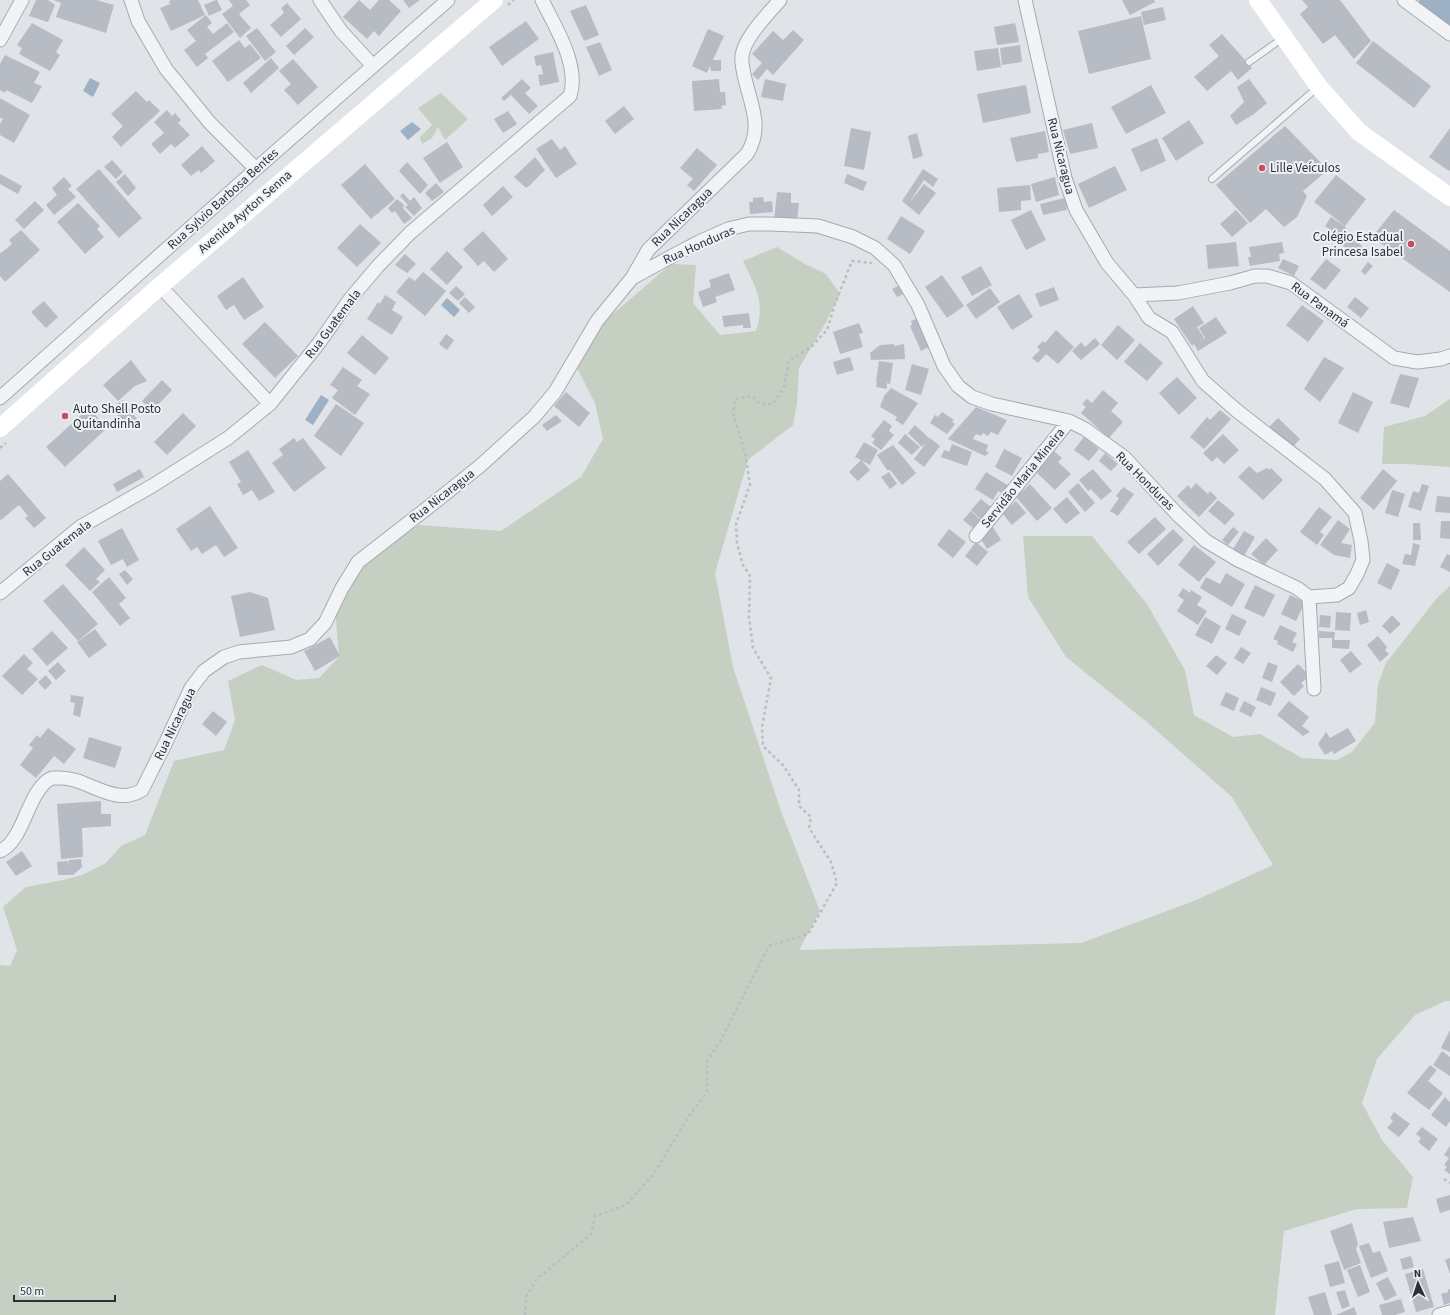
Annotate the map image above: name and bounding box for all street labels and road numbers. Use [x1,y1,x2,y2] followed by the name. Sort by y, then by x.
[1043,116,1079,196] street label: Rua Nicaragua
[164,144,283,254] street label: Rua Sylvio Barbosa Bentes
[194,166,296,258] street label: Avenida Ayrton Senna
[648,183,716,251] street label: Rua Nicaragua
[660,221,738,269] street label: Rua Honduras
[1287,278,1353,332] street label: Rua Panamá
[301,285,365,363] street label: Rua Guatemala
[977,424,1069,532] street label: Servidão Maria Mineira
[1112,448,1179,515] street label: Rua Honduras
[406,465,478,527] street label: Rua Nicaragua
[19,515,95,581] street label: Rua Guatemala
[150,685,200,763] street label: Rua Nicaragua

